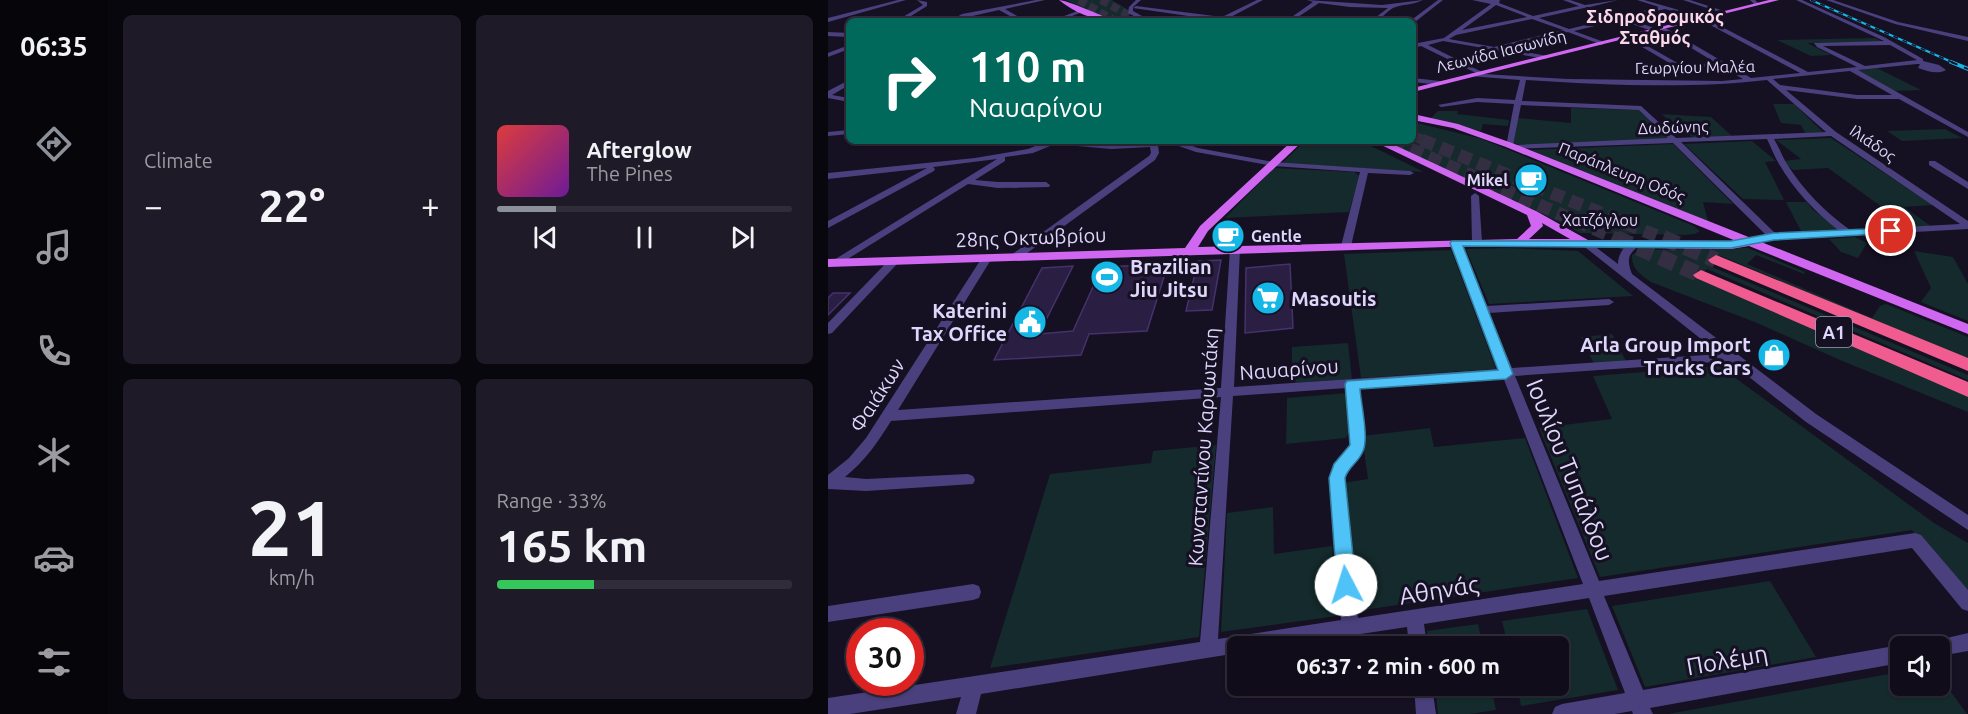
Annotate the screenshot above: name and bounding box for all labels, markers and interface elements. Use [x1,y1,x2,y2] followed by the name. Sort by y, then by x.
[1586,6,1724,48] district label: Σιδηροδρομικός Σταθμός
[1434,26,1568,76] street label: Λεωνίδα Ιασωνίδη
[20,31,88,61] text: 06:35
[870,42,948,120] icon: right
[969,43,1086,90] text: 110 m
[1635,57,1756,77] street label: Γεωργίου Μαλέα
[969,92,1103,122] text: Ναυαρίνου
[1637,117,1709,138] street label: Δωδώνης
[1846,121,1900,166] street label: Ιλιάδος
[33,123,75,165] icon: directions
[587,137,692,162] text: Afterglow
[1556,138,1688,206] street label: Παράπλευρη Οδός
[144,149,213,172] text: Climate
[587,162,673,185] text: The Pines
[1513,162,1549,198] cafe icon: Mikel
[1467,171,1508,189] place label: Mikel
[258,180,325,231] text: 22°
[144,187,163,224] text: −
[421,187,440,224] text: +
[1865,205,1916,256] pin
[1562,211,1638,230] street label: Χατζόγλου
[1874,214,1907,247] icon: arrive
[1210,218,1246,254] cafe icon: Gentle
[529,221,562,254] icon: previous
[628,221,661,254] icon: pause
[726,221,759,254] icon: next
[955,223,1107,251] street label: 28ης Οκτωβρίου
[33,226,75,268] icon: music
[1251,227,1302,245] place label: Gentle
[1130,255,1212,301] place label: Brazilian Jiu Jitsu
[1089,259,1125,295] sports icon: Brazilian Jiu Jitsu
[1250,280,1286,316] supermarket icon: Masoutis
[1291,287,1376,310] place label: Masoutis
[911,299,1007,345] place label: Katerini Tax Office
[1012,304,1048,340] public building icon: Katerini Tax Office
[1816,317,1852,347] road number: Α1
[1183,327,1223,567] street label: Κωνσταντίνου Καρυωτάκη
[33,330,75,372] icon: phone
[1580,333,1751,379] place label: Arla Group Import Trucks Cars
[1756,337,1792,373] shop icon: Arla Group Import Trucks Cars
[845,354,909,436] street label: Φαιάκων
[1239,354,1339,384] street label: Ναυαρίνου
[1521,375,1619,565] street label: Ιουλίου Τυπάλδου
[33,434,75,476] icon: climate
[248,483,336,571] text: 21
[497,489,607,512] text: Range · 33%
[497,520,647,571] text: 165 km
[33,537,75,579] icon: car
[1314,553,1378,617] position arrow
[269,566,315,589] text: km/h
[1397,570,1481,610] street label: Αθηνάς
[846,618,924,696] speed limit sign: 30
[1890,636,1950,696] map controls
[1890,636,1950,696] button: sound
[1684,640,1770,680] street label: Πολέμη
[33,641,75,683] icon: filters
[1296,653,1500,678] text: 06:37 · 2 min · 600 m

